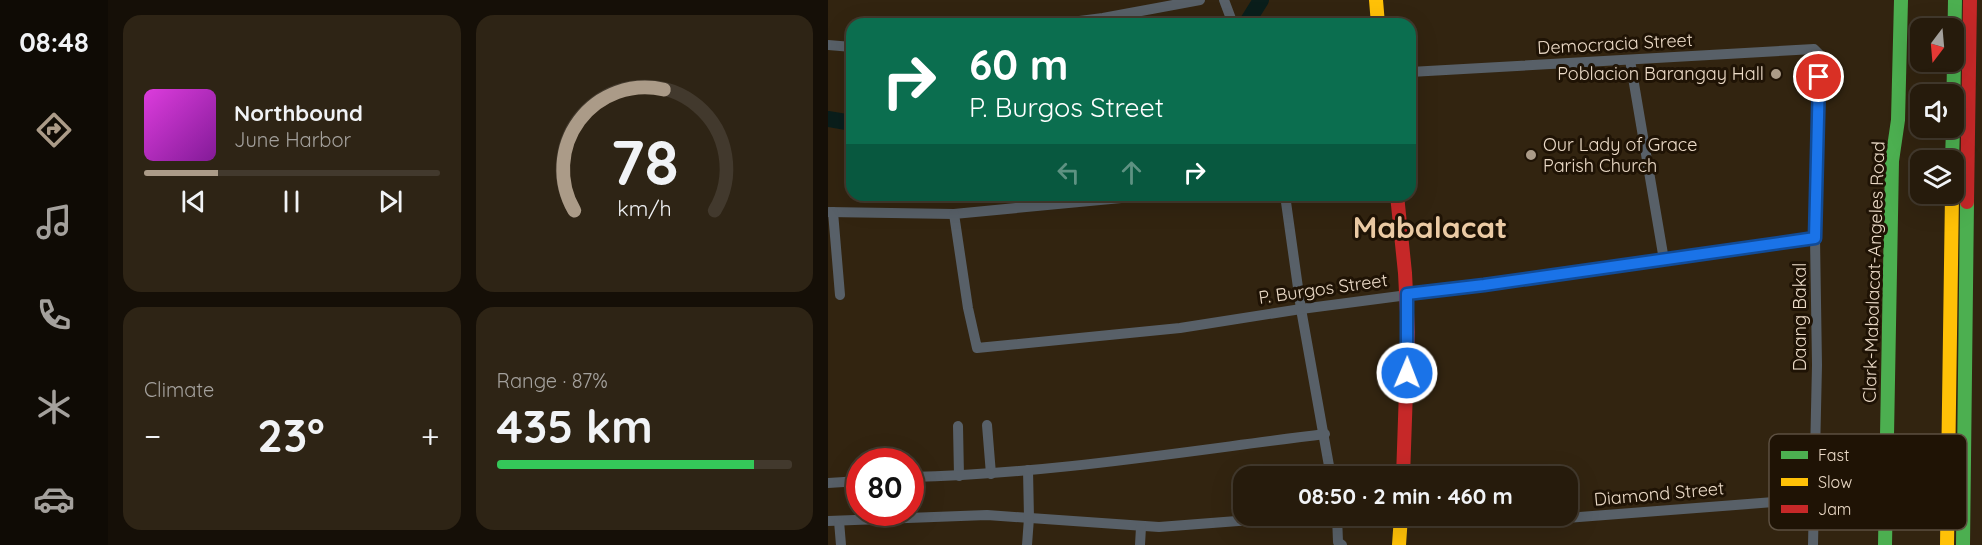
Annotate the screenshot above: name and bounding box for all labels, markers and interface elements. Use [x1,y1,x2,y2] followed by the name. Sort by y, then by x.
[1910,18,1964,72] north arrow
[1910,18,1964,204] map controls
[19,25,89,59] text: 08:48
[1537,28,1693,59] street label: Democracia Street
[969,38,1069,91] text: 60 m
[870,42,948,120] icon: right
[1793,51,1844,102] pin
[1802,60,1835,93] icon: arrive
[1557,62,1764,85] place label: Poblacion Barangay Hall
[1769,67,1783,81] marker: Poblacion Barangay Hall
[1910,84,1964,138] button: sound
[969,90,1164,124] text: P. Burgos Street
[234,99,363,127] text: Northbound
[33,109,75,151] icon: directions
[610,123,678,201] text: 78
[234,127,351,152] text: June Harbor
[1543,133,1697,177] place label: Our Lady of Grace Parish Church
[1857,141,1890,403] street label: Clark-Mabalacat-Angeles Road
[1524,148,1538,162] marker: Our Lady of Grace Parish Church
[1910,150,1964,204] button: layers
[1052,156,1085,189] icon: left
[1115,156,1148,189] icon: ahead
[1178,156,1211,189] icon: right
[177,185,210,218] icon: previous
[275,185,308,218] icon: pause
[374,185,407,218] icon: next
[617,195,671,221] text: km/h
[33,201,75,243] icon: music
[1353,208,1507,246] district label: Mabalacat
[1788,263,1811,371] street label: Daang Bakal
[1257,268,1389,309] street label: P. Burgos Street
[33,294,75,336] icon: phone
[1375,341,1439,405] position arrow
[497,368,608,393] text: Range · 87%
[144,377,214,402] text: Climate
[33,386,75,428] icon: climate
[497,398,653,454] text: 435 km
[257,407,325,463] text: 23°
[144,415,161,456] text: −
[421,415,440,456] text: +
[1769,434,1967,530] legend
[1818,445,1849,465] text: Fast
[846,448,924,526] speed limit sign: 80
[1818,472,1852,492] text: Slow
[1593,476,1725,511] street label: Diamond Street
[33,478,75,520] icon: car
[1298,482,1513,510] text: 08:50 · 2 min · 460 m
[1818,499,1851,519] text: Jam

